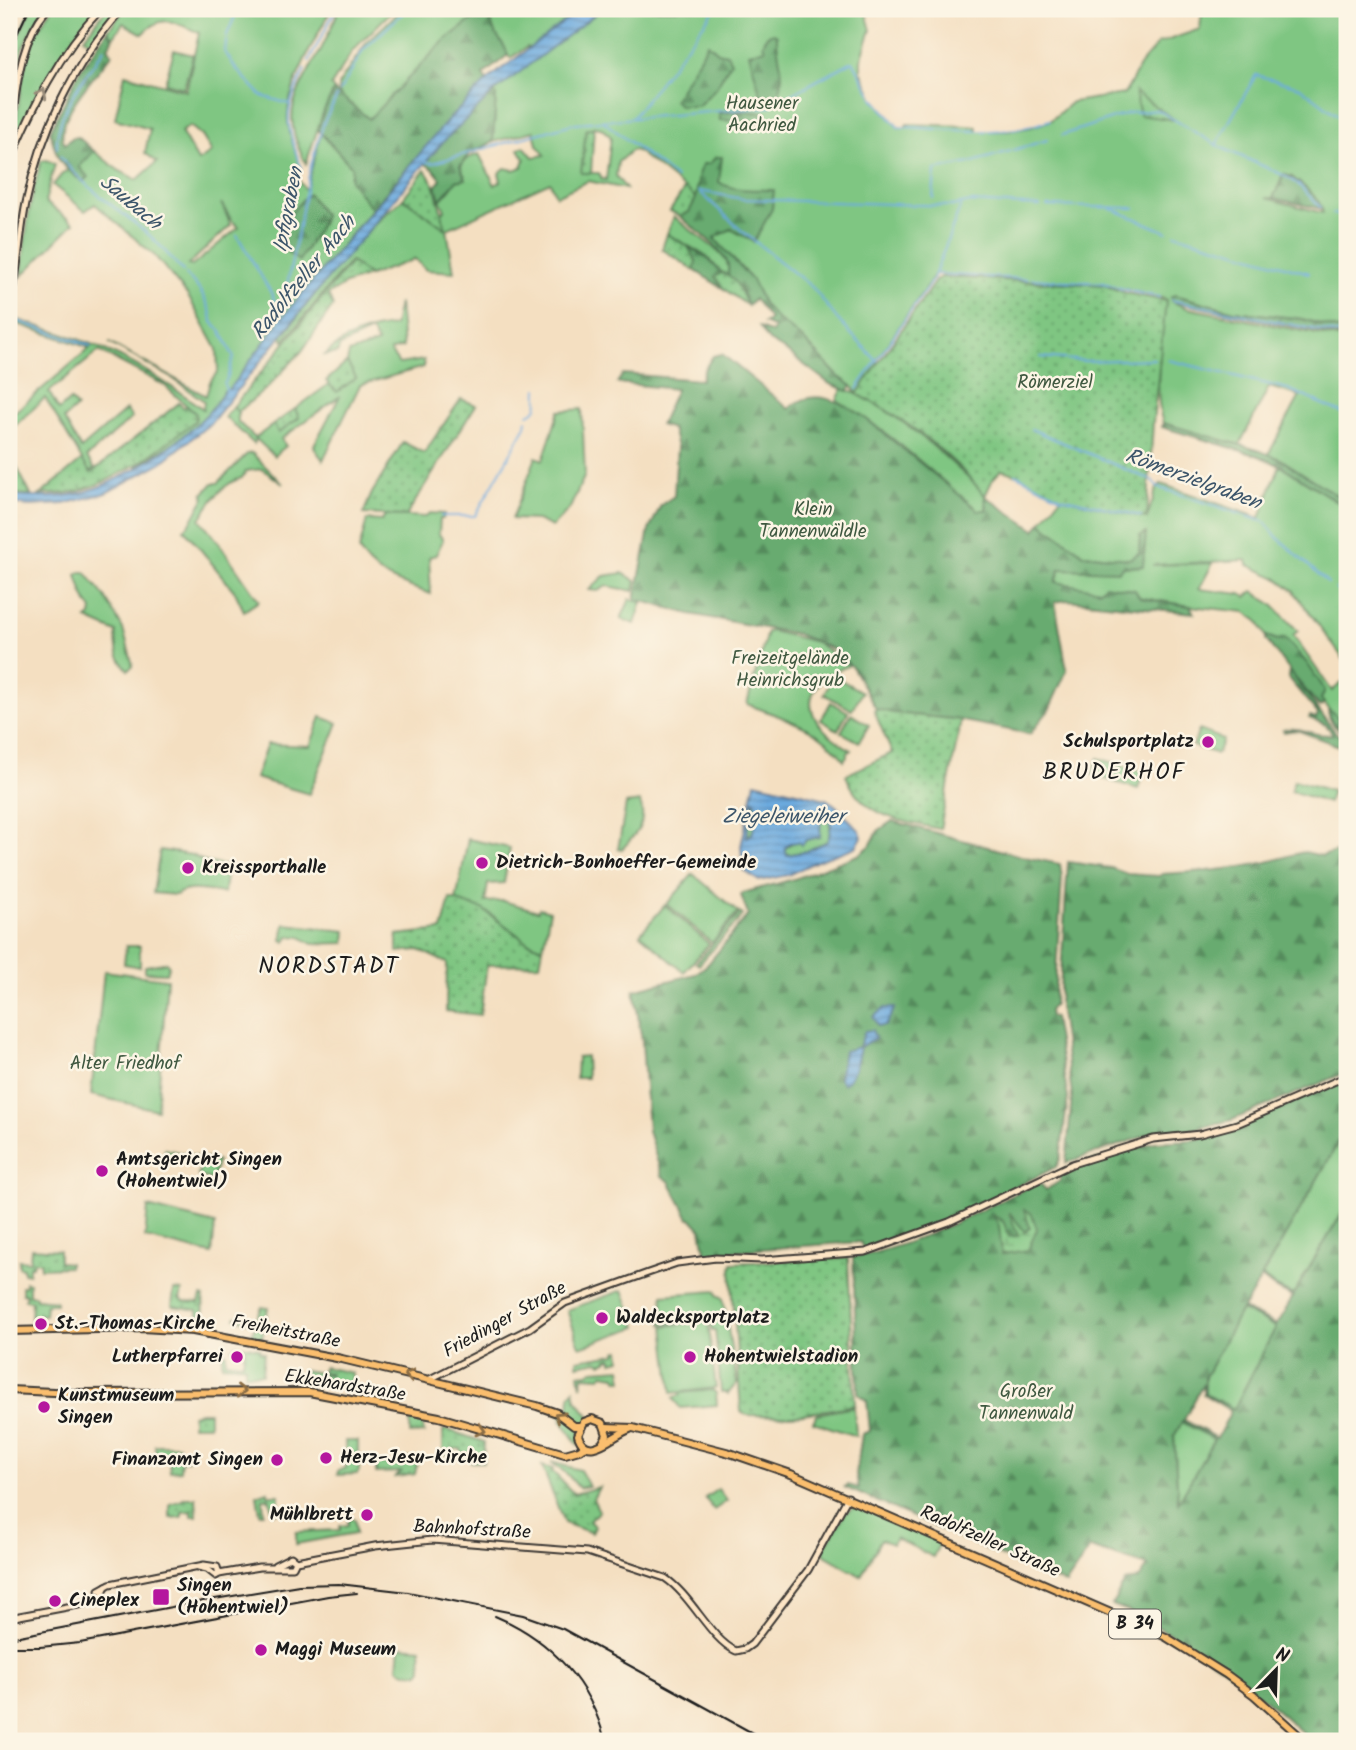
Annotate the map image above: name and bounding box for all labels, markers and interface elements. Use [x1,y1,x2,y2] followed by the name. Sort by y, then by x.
[33,88,47,100] one-way arrow
[726,89,800,141] park label: Hausener Aachried
[265,163,314,255] water label: Ipfigraben
[92,167,170,240] water label: Saubach
[243,207,366,348] water label: Radolfzeller Aach
[1017,368,1093,398] park label: Römerziel
[1121,440,1267,520] water label: Römerzielgraben
[759,495,867,547] park label: Klein Tannenwäldle
[731,644,849,696] park label: Freizeitgelände Heinrichsgrub
[1063,727,1194,757] place label: Schulsportplatz
[1200,734,1216,750] marker: Schulsportplatz
[1042,755,1186,791] district label: BRUDERHOF
[722,801,848,834] water label: Ziegeleiweiher
[496,848,756,878] place label: Dietrich-Bonhoeffer-Gemeinde
[202,853,326,883] place label: Kreissporthalle
[474,855,490,871] marker: Dietrich-Bonhoeffer-Gemeinde
[180,860,196,876] marker: Kreissporthalle
[258,949,400,985] district label: NORDSTADT
[70,1049,182,1079] park label: Alter Friedhof
[116,1145,282,1197] place label: Amtsgericht Singen (Hohentwiel)
[94,1163,110,1179] marker: Amtsgericht Singen (Hohentwiel)
[438,1273,573,1366] street label: Friedinger Straße
[616,1303,770,1333] place label: Waldecksportplatz
[229,1307,343,1357] street label: Freiheitstraße
[55,1309,215,1339] place label: St.-Thomas-Kirche
[594,1310,610,1326] marker: Waldecksportplatz
[33,1316,49,1332] marker: St.-Thomas-Kirche
[112,1342,224,1372] place label: Lutherpfarrei
[704,1342,858,1372] place label: Hohentwielstadion
[229,1349,245,1365] marker: Lutherpfarrei
[682,1349,698,1365] marker: Hohentwielstadion
[282,1362,408,1410] street label: Ekkehardstraße
[403,1368,415,1383] one-way arrow
[979,1377,1073,1429] park label: Großer Tannenwald
[58,1381,174,1433] place label: Kunstmuseum Singen
[236,1383,247,1399] one-way arrow
[36,1399,52,1415] marker: Kunstmuseum Singen
[554,1412,567,1424] one-way arrow
[475,1421,487,1436] one-way arrow
[340,1443,487,1473] place label: Herz-Jesu-Kirche
[112,1445,263,1475] place label: Finanzamt Singen
[318,1450,334,1466] marker: Herz-Jesu-Kirche
[269,1452,285,1468] marker: Finanzamt Singen
[915,1498,1065,1587] street label: Radolfzeller Straße
[270,1500,353,1530] place label: Mühlbrett
[359,1507,375,1523] marker: Mühlbrett
[413,1512,532,1548] street label: Bahnhofstraße
[177,1571,289,1623] place label: Singen (Hohentwiel)
[69,1586,140,1616] place label: Cineplex
[151,1587,171,1607] marker: Singen (Hohentwiel)
[47,1593,63,1609] marker: Cineplex
[1109,1610,1161,1638] road number: B 34
[1240,1634,1310,1704] north arrow
[275,1635,396,1665] place label: Maggi Museum
[1270,1640,1293,1672] text: N
[253,1642,269,1658] marker: Maggi Museum

